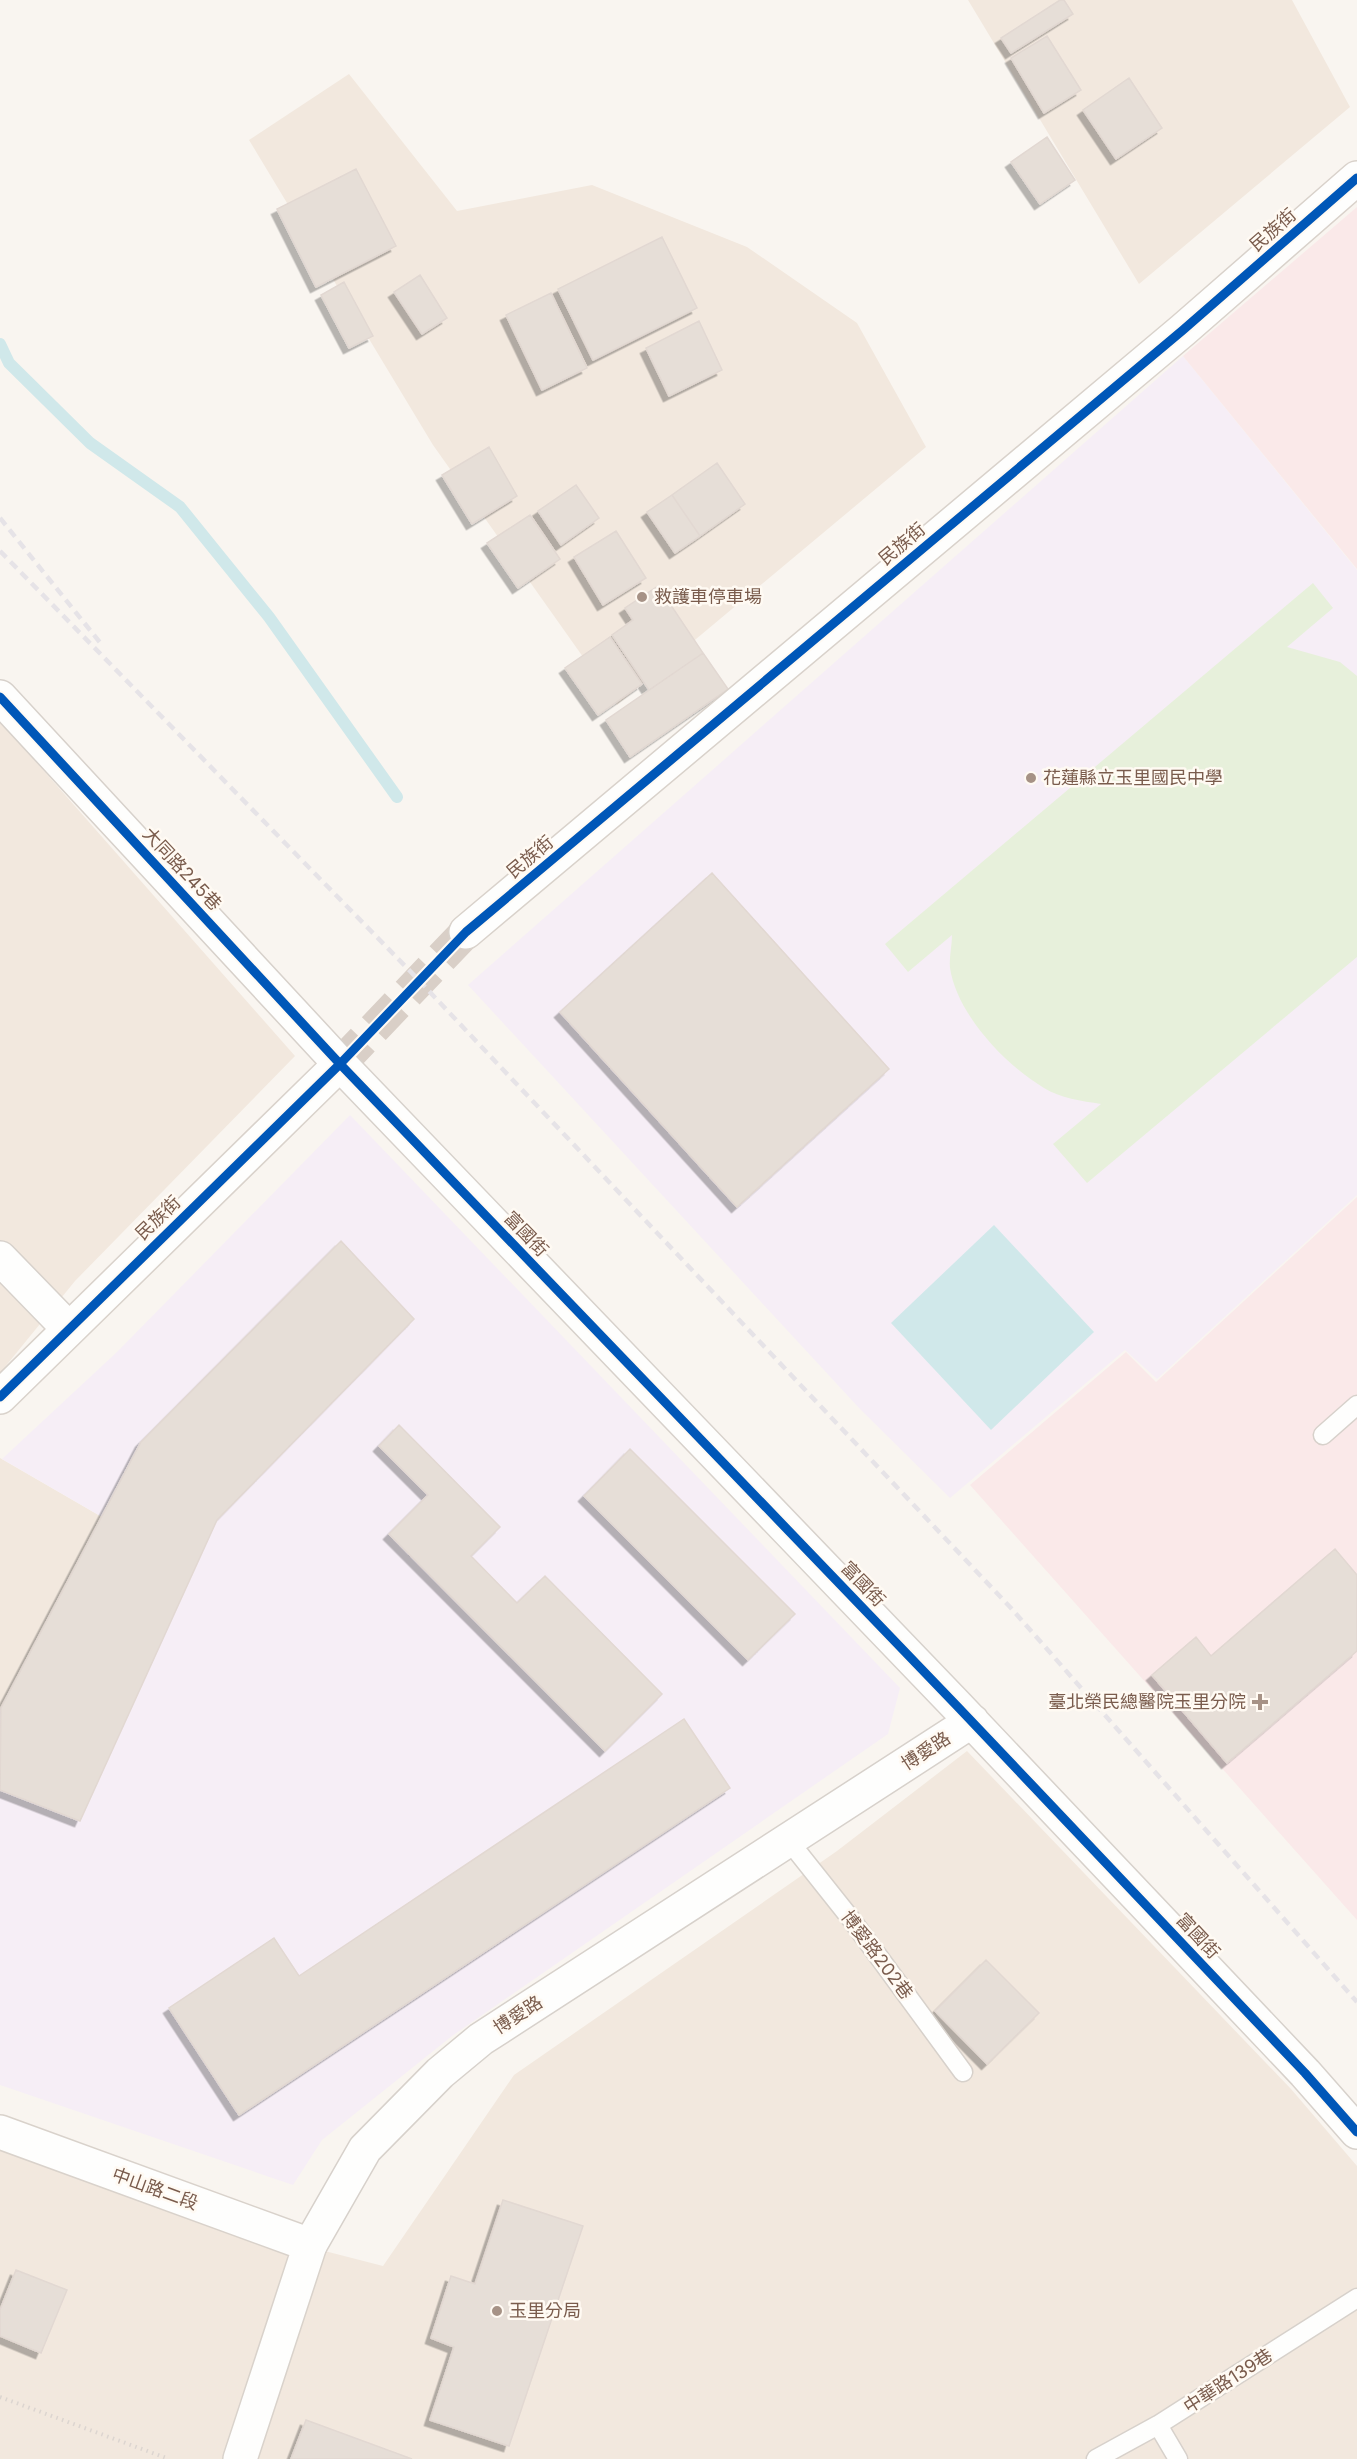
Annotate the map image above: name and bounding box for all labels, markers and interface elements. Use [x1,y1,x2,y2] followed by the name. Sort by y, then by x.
[1245,204,1300,255] street label: 民族街
[874,518,929,569] street label: 民族街
[654,586,762,607] place label: 救護車停車場
[635,590,649,604] marker: 救護車停車場
[1043,767,1223,788] place label: 花蓮縣立玉里國民中學
[1024,771,1038,785] marker: 花蓮縣立玉里國民中學
[139,823,226,914] street label: 大同路245巷
[502,831,557,882] street label: 民族街
[131,1191,184,1244] street label: 民族街
[500,1207,553,1260] street label: 富國街
[837,1557,890,1610] street label: 富國街
[1048,1691,1246,1712] place label: 臺北榮民總醫院玉里分院
[1251,1693,1269,1711] marker: 臺北榮民總醫院玉里分院
[897,1727,954,1774] street label: 博愛路
[837,1906,917,2003] street label: 博愛路202巷
[1172,1909,1224,1963] street label: 富國街
[489,1991,546,2038] street label: 博愛路
[109,2163,201,2214] street label: 中山路二段
[509,2300,581,2321] place label: 玉里分局
[490,2304,504,2318] marker: 玉里分局
[1179,2344,1276,2417] street label: 中華路139巷

